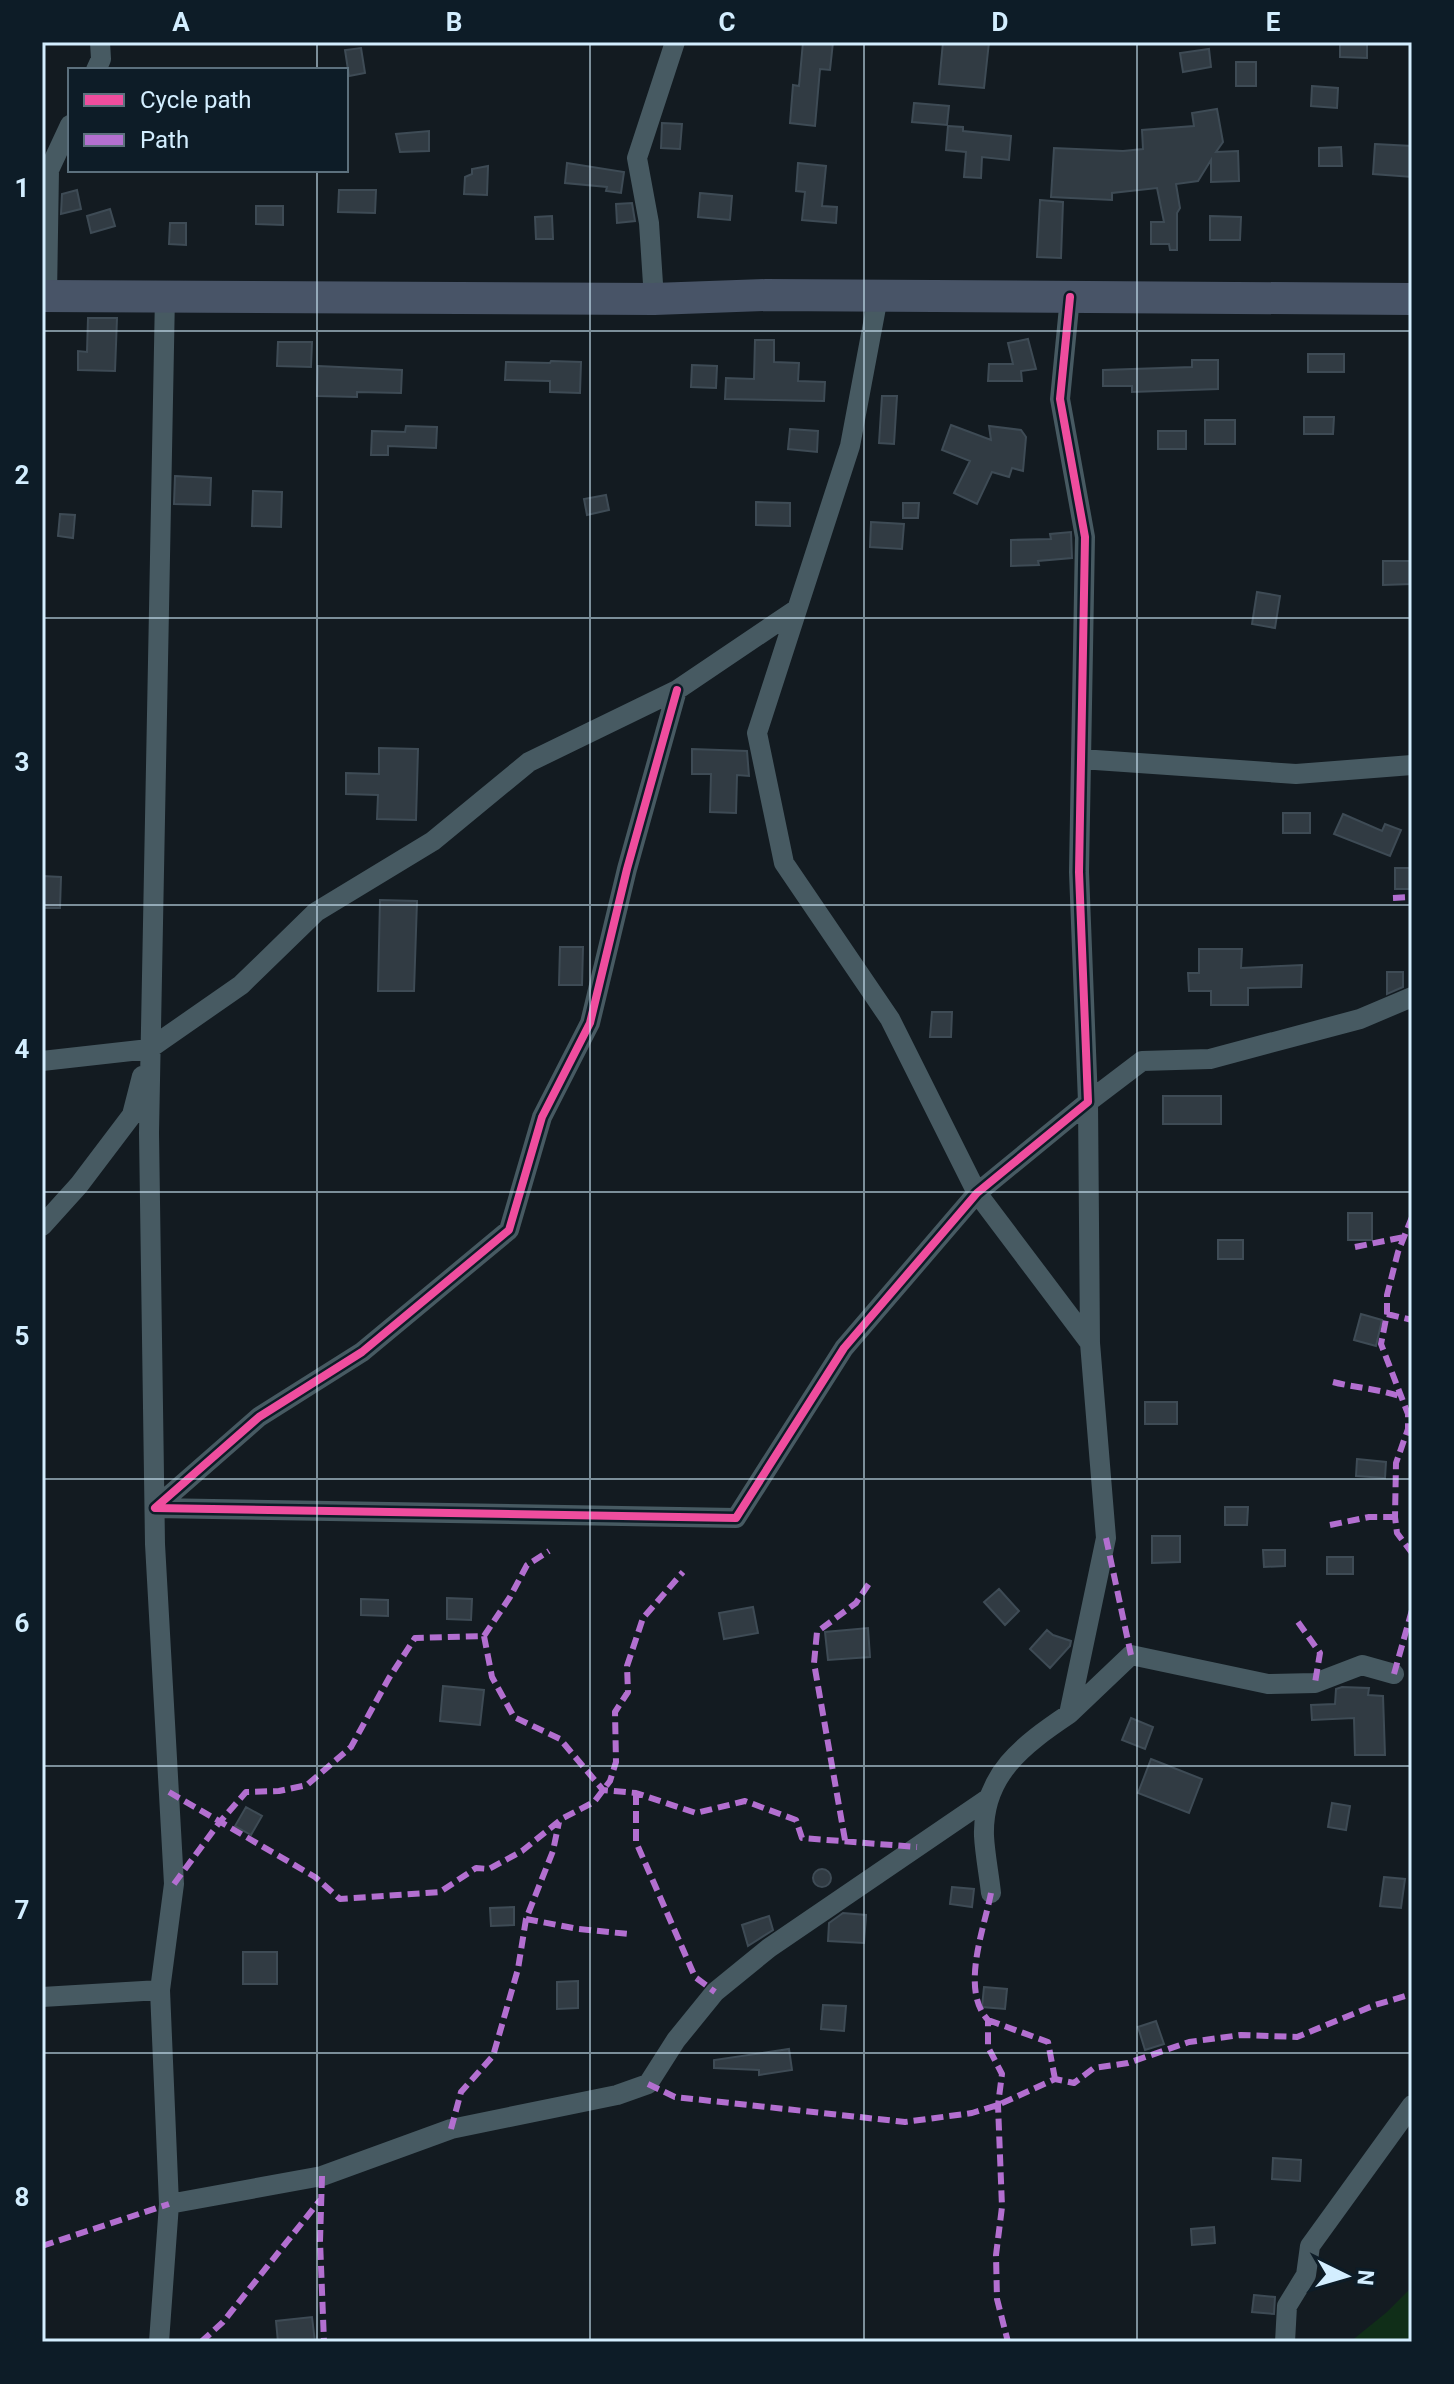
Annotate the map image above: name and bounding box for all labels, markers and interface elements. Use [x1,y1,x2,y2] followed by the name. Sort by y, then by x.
[172,7,190,37] text: A
[446,7,462,37] text: B
[718,7,736,37] text: C
[992,7,1008,37] text: D
[1266,7,1281,37] text: E
[68,68,348,172] legend
[140,86,252,114] text: Cycle path
[140,126,189,154] text: Path
[15,173,29,203] text: 1
[15,460,29,490] text: 2
[15,747,29,777] text: 3
[15,1034,30,1064] text: 4
[15,1321,29,1351] text: 5
[15,1608,30,1638] text: 6
[15,1895,29,1925] text: 7
[15,2182,29,2212] text: 8
[1306,2236,1386,2316] north arrow
[1352,2269,1379,2287] text: N

